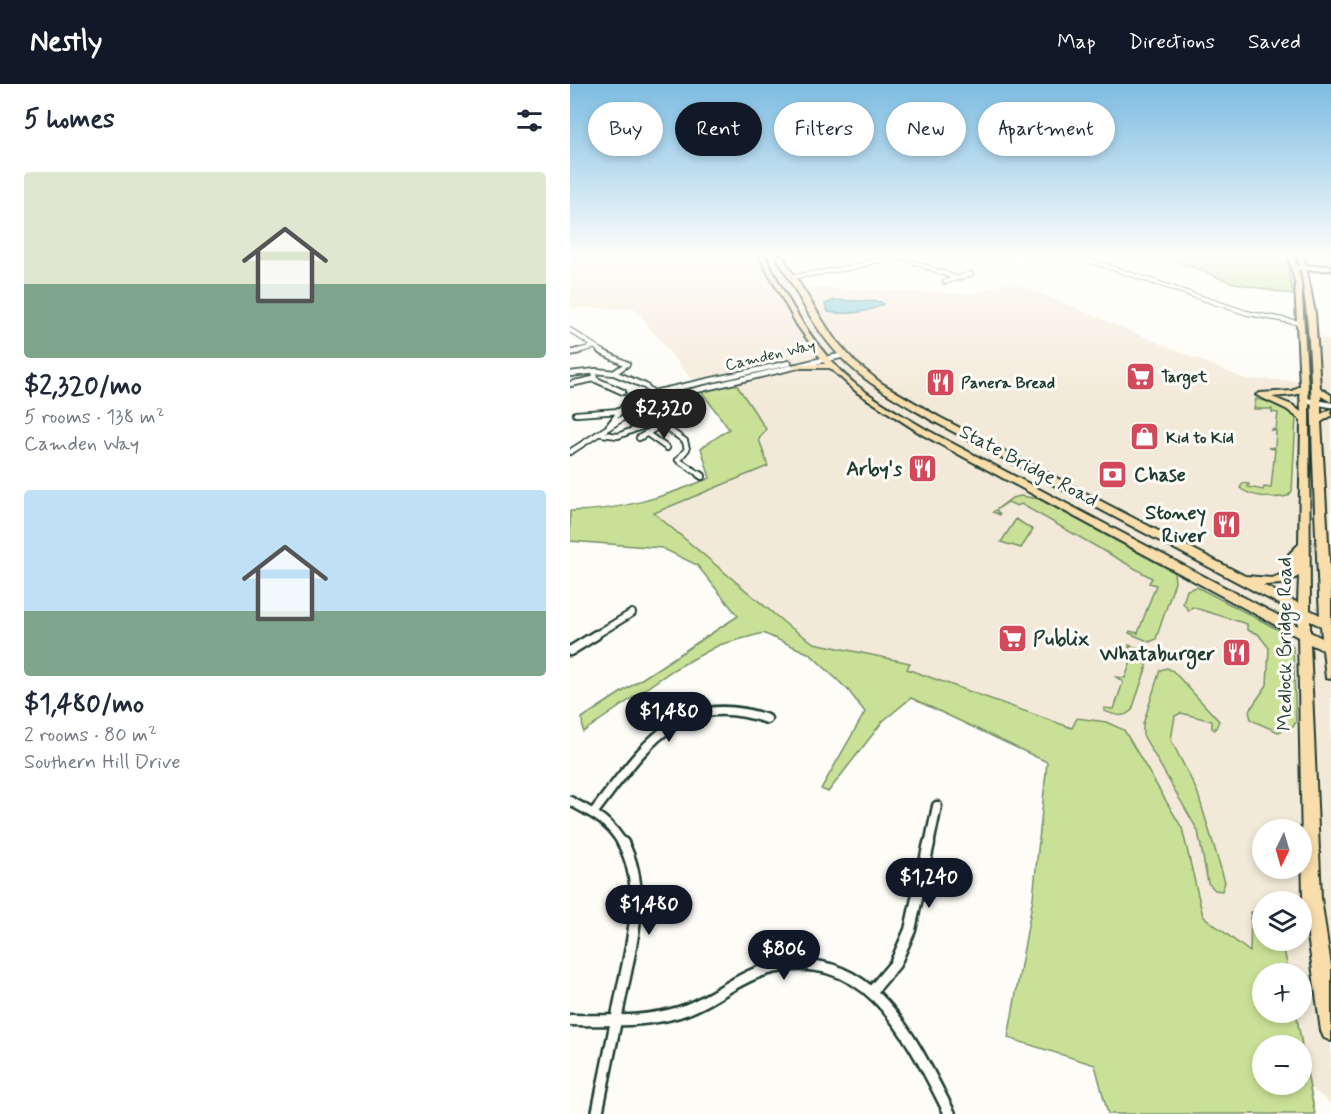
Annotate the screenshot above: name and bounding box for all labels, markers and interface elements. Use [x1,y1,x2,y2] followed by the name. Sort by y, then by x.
[30,24,102,61] text: Nestly
[1057,28,1096,56] text: Map
[1129,28,1215,56] text: Directions
[1248,28,1301,56] text: Saved
[588,102,663,156] chip: Buy
[675,102,762,156] chip: Rent
[774,102,874,156] chip: Filters
[886,102,966,156] chip: New
[978,102,1115,156] chip: Apartment
[24,103,115,137] text: 5 homes
[513,104,546,137] icon: filters
[231,211,339,319] icon: home
[723,335,818,376] street label: Camden Way
[1124,360,1156,392] supermarket icon: Target
[924,366,956,398] restaurant icon: Panera Bread
[1161,367,1208,390] place label: Target
[24,370,142,404] text: $2,320/mo
[961,373,1055,394] place label: Panera Bread
[615,389,713,440] pin: $2,320
[635,395,693,422] text: $2,320
[24,404,165,431] text: 5 rooms · 138 m²
[954,418,1102,514] street label: State Bridge Road
[1129,421,1161,453] shop icon: Kid to Kid
[1166,428,1234,449] place label: Kid to Kid
[24,431,139,458] text: Camden Way
[907,452,939,484] restaurant icon: Arby's
[846,456,902,483] place label: Arby's
[1097,458,1129,490] bank icon: Chase
[1134,462,1186,489] place label: Chase
[1145,500,1207,550] place label: Stoney River
[1211,508,1243,540] restaurant icon: Stoney River
[231,529,339,637] icon: home
[1272,557,1300,731] street label: Medlock Bridge Road
[996,622,1028,654] supermarket icon: Publix
[1033,626,1090,653] place label: Publix
[1220,637,1252,669] restaurant icon: Whataburger
[1099,641,1216,670] place label: Whataburger
[24,688,144,722] text: $1,480/mo
[620,692,718,743] pin: $1,480
[639,698,699,725] text: $1,480
[24,722,157,749] text: 2 rooms · 80 m²
[24,749,180,776] text: Southern Hill Drive
[1252,819,1312,879] north arrow
[1252,819,1312,1095] map controls
[880,858,978,909] pin: $1,240
[900,864,958,891] text: $1,240
[600,885,698,936] pin: $1,480
[619,891,679,918] text: $1,480
[1252,891,1312,951] button: layers
[748,930,820,981] pin: $806
[762,936,806,963] text: $806
[1252,963,1312,1023] button: +
[1252,1035,1312,1095] button: −

